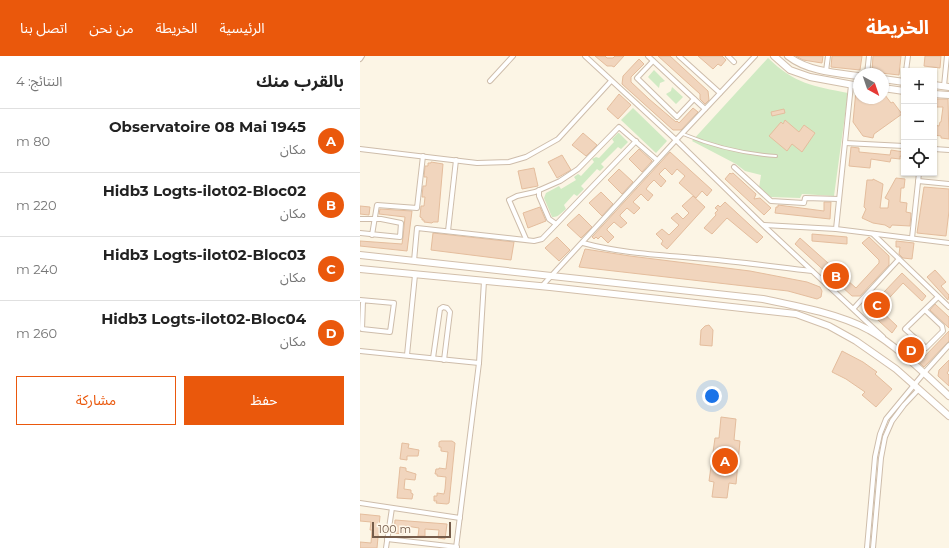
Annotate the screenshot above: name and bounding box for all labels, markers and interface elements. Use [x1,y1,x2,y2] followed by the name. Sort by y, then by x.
[866,16,929,39] text: الخريطة
[20,19,67,37] text: اتصل بنا
[89,19,134,37] text: من نحن
[156,19,197,37] text: الخريطة
[219,19,264,37] text: الرئيسية
[853,68,889,104] north arrow
[901,68,937,176] map controls
[901,68,937,104] button: +
[256,71,344,91] text: بالقرب منك
[16,73,62,89] text: النتائج: 4
[901,104,937,140] button: −
[109,117,306,136] text: Observatoire 08 Mai 1945
[16,133,50,149] text: 80 m
[326,133,336,149] text: A
[901,140,937,176] button: locate
[280,141,306,157] text: مكان
[103,181,306,200] text: Hidb3 Logts-ilot02-Bloc02
[16,197,57,213] text: 220 m
[326,197,336,213] text: B
[280,205,306,221] text: مكان
[103,245,306,264] text: Hidb3 Logts-ilot02-Bloc03
[16,261,58,277] text: 240 m
[326,261,336,277] text: C
[823,261,849,291] pin: B
[280,269,306,285] text: مكان
[864,290,890,320] pin: C
[101,309,306,328] text: Hidb3 Logts-ilot02-Bloc04
[16,325,57,341] text: 260 m
[326,325,336,341] text: D
[280,333,306,349] text: مكان
[898,335,924,365] pin: D
[16,376,176,425] button: مشاركة
[184,376,344,425] button: حفظ
[702,386,722,406] your location
[712,446,738,476] pin: A
[372,520,451,539] scale bar
[378,522,411,536] text: 100 m

